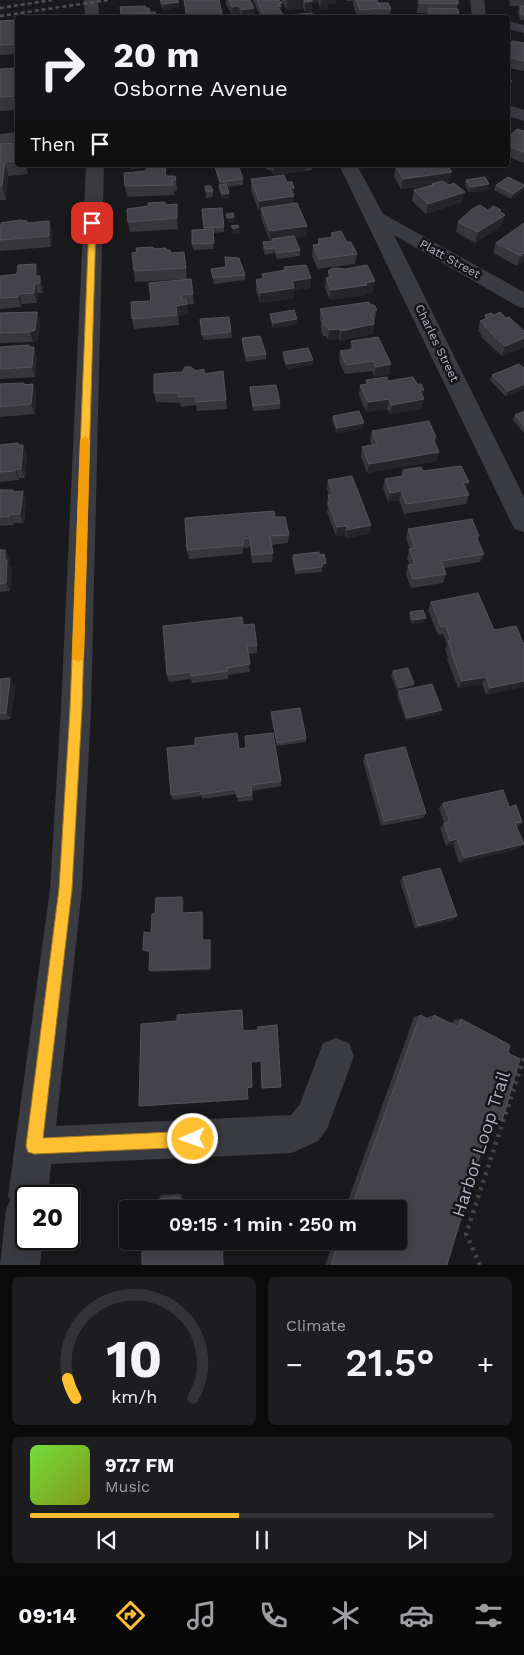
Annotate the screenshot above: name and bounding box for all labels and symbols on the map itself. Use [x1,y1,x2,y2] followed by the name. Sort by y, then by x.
[71,202,113,244] pin
[417,237,483,281] street label: Platt Street
[412,302,462,384] street label: Charles Street
[447,1068,514,1219] street label: Harbor Loop Trail
[166,1112,218,1164] position arrow
[15,1185,80,1250] speed limit sign: 20

